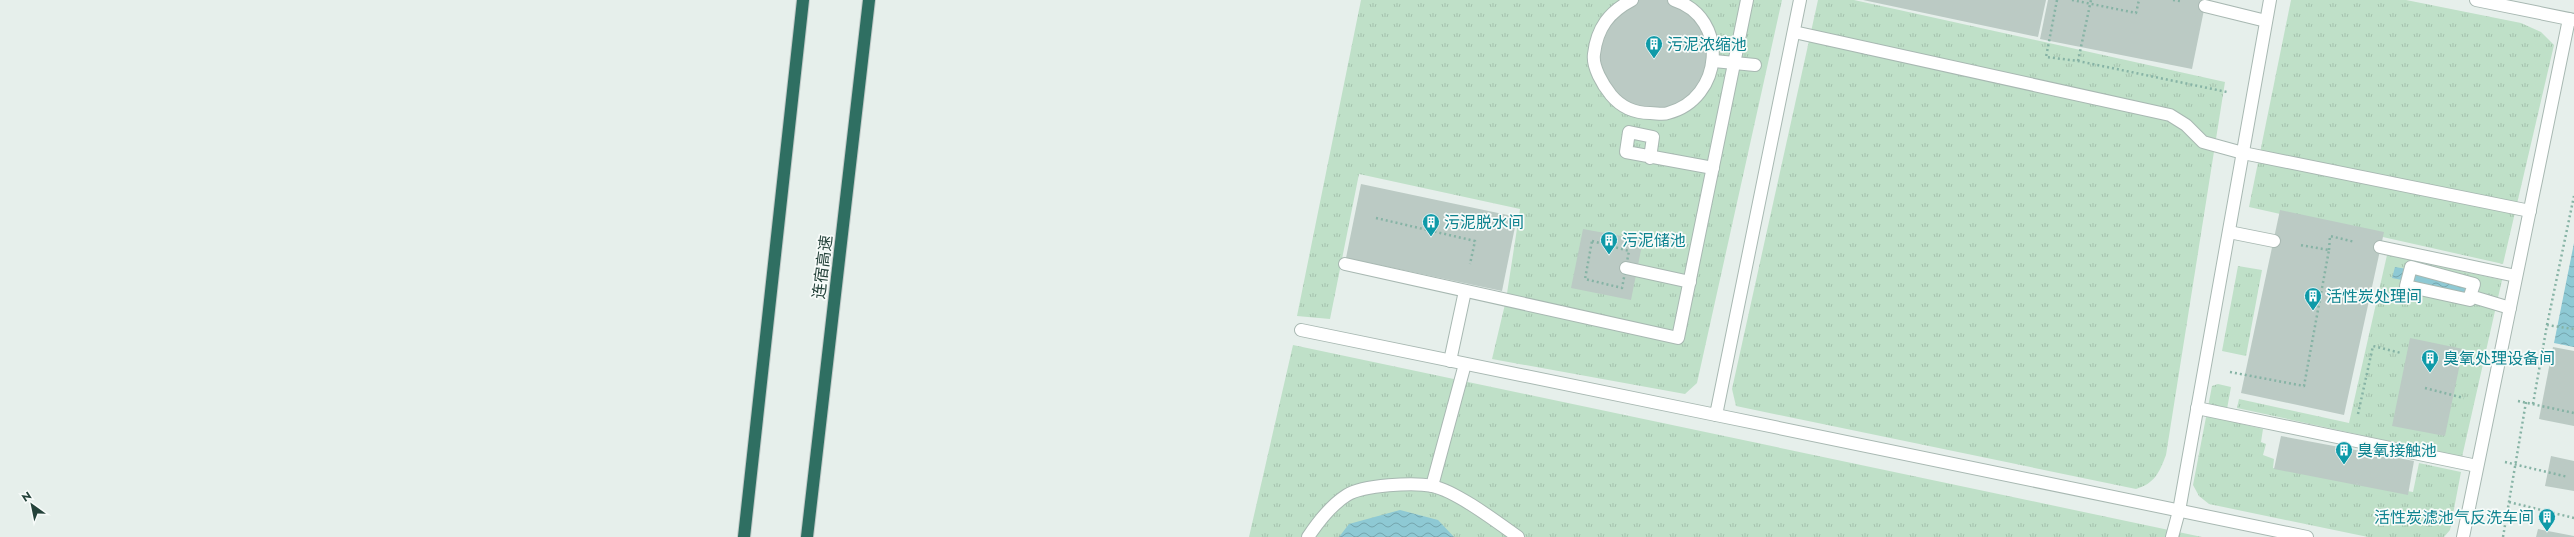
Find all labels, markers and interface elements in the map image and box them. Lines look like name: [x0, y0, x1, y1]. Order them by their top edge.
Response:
place label: 污泥浓缩池: [1667, 33, 1747, 56]
building icon: 污泥浓缩池: [1644, 34, 1664, 59]
place label: 污泥脱水间: [1444, 211, 1524, 234]
building icon: 污泥脱水间: [1421, 212, 1441, 237]
place label: 污泥储池: [1622, 229, 1686, 252]
building icon: 污泥储池: [1599, 230, 1619, 255]
street label: 连宿高速: [807, 234, 838, 300]
place label: 活性炭处理间: [2326, 285, 2422, 308]
building icon: 活性炭处理间: [2303, 286, 2323, 311]
place label: 臭氧处理设备间: [2443, 347, 2555, 370]
building icon: 臭氧处理设备间: [2420, 348, 2440, 373]
place label: 臭氧接触池: [2357, 439, 2437, 462]
building icon: 臭氧接触池: [2334, 440, 2354, 465]
north arrow: [12, 485, 52, 525]
text: N: [19, 488, 35, 506]
place label: 活性炭滤池气反洗车间: [2374, 506, 2534, 529]
building icon: 活性炭滤池气反洗车间: [2537, 507, 2557, 532]

